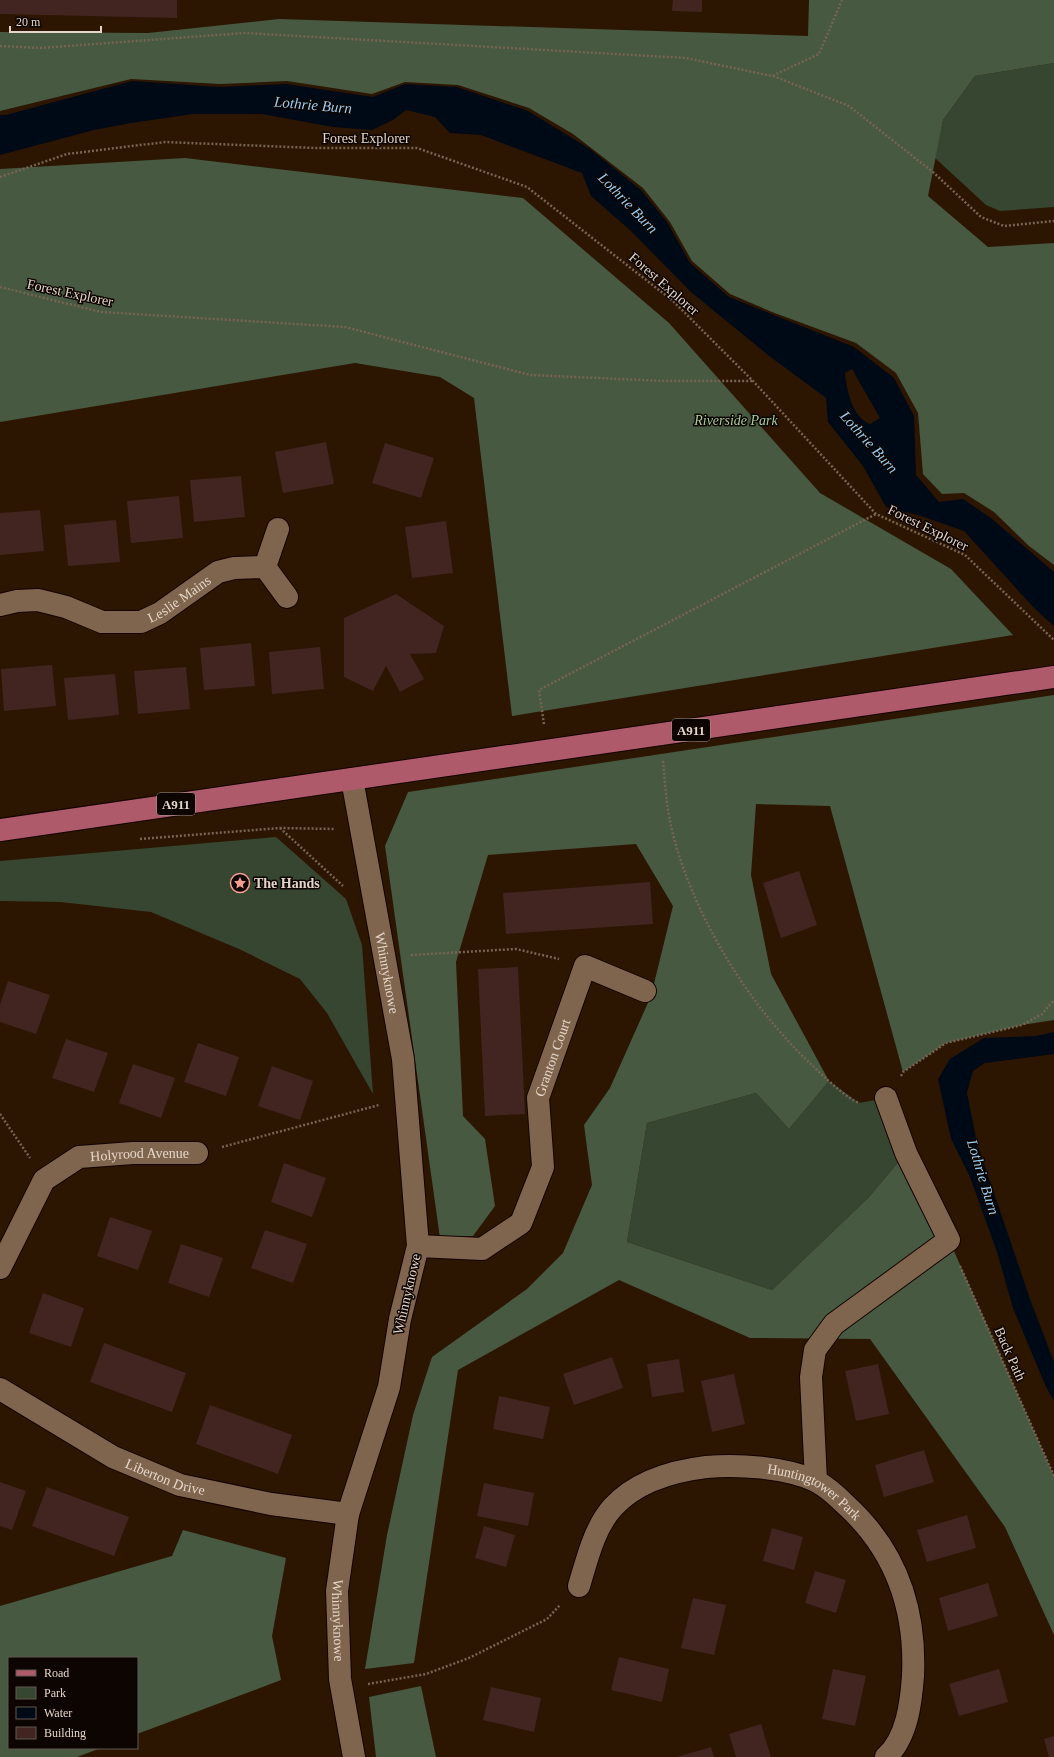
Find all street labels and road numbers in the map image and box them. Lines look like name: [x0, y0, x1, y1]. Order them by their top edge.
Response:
street label: Forest Explorer: [322, 131, 410, 146]
street label: Forest Explorer: [626, 250, 702, 319]
street label: Forest Explorer: [26, 277, 115, 309]
street label: Forest Explorer: [885, 502, 971, 554]
street label: Leslie Mains: [145, 572, 213, 625]
road number: A911: [672, 719, 710, 741]
road number: A911: [157, 793, 195, 815]
street label: Whinnyknowe: [373, 931, 402, 1015]
street label: Granton Court: [532, 1017, 573, 1099]
street label: Holyrood Avenue: [90, 1146, 189, 1164]
street label: Whinnyknowe: [390, 1252, 424, 1336]
street label: Back Path: [992, 1325, 1028, 1383]
street label: Liberton Drive: [123, 1456, 206, 1498]
street label: Huntingtower Park: [766, 1461, 864, 1523]
street label: Whinnyknowe: [329, 1578, 347, 1662]

